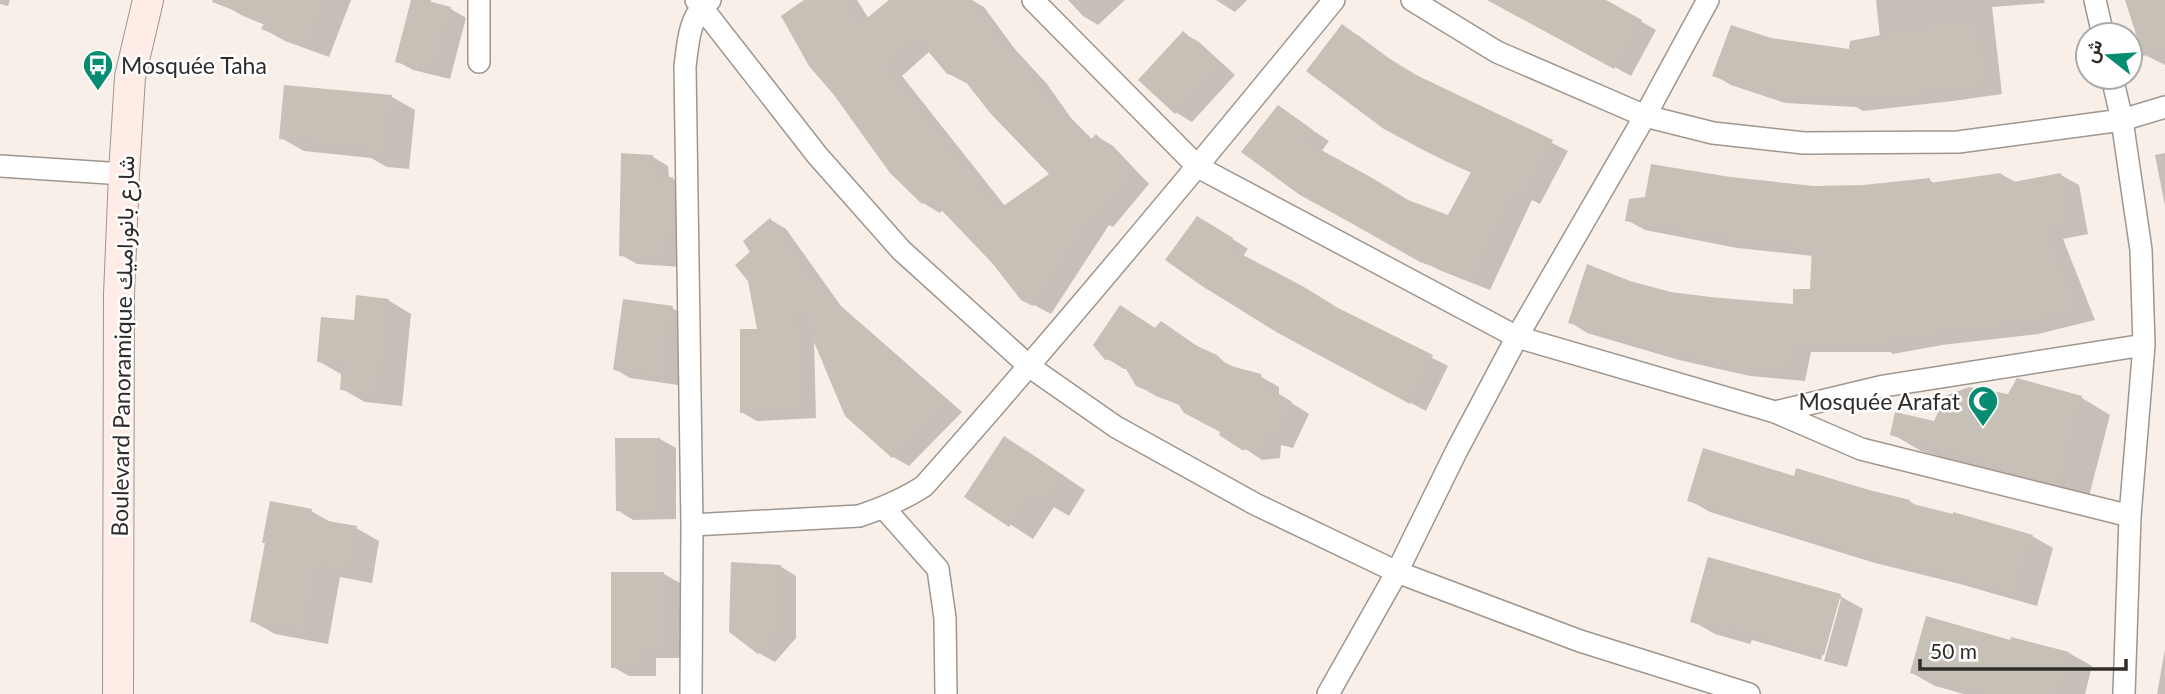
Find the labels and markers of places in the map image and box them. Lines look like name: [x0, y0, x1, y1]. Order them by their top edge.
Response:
bus stop icon: Mosquée Taha: [81, 48, 115, 92]
place label: Mosquée Taha: [121, 51, 267, 79]
mosque icon: Mosquée Arafat: [1966, 384, 2000, 428]
place label: Mosquée Arafat: [1798, 387, 1961, 415]

